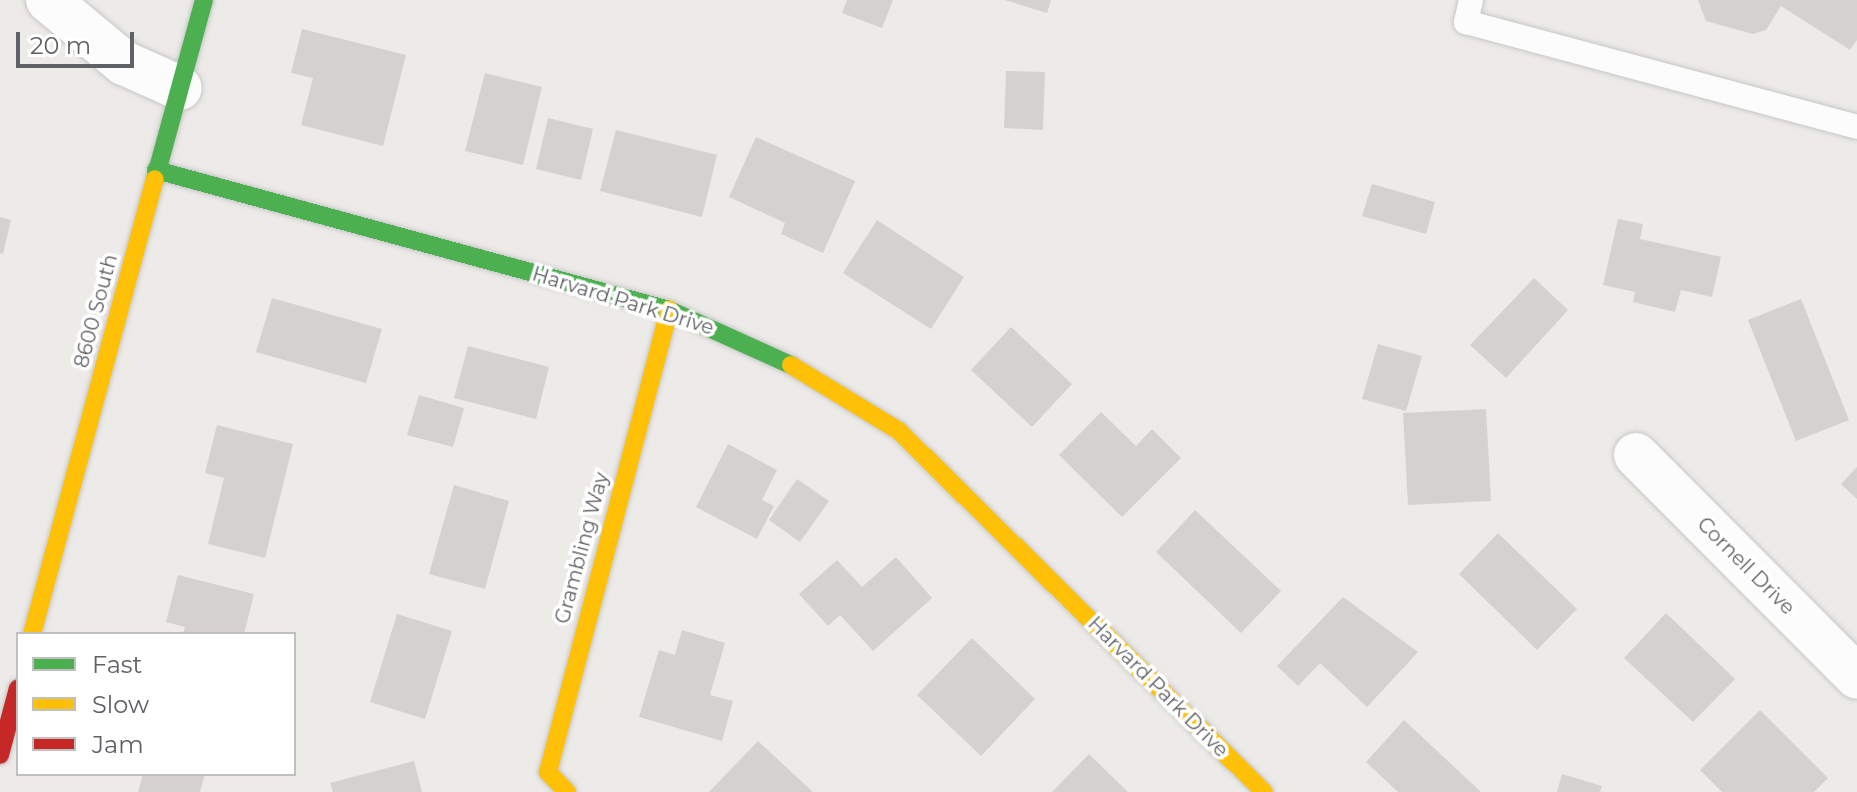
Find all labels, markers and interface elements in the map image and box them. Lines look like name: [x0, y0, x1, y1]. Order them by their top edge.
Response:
scale bar: [20, 16, 138, 66]
text: 20 m: [30, 31, 91, 60]
street label: 8600 South: [69, 252, 123, 370]
street label: Harvard Park Drive: [529, 262, 717, 340]
street label: Grambling Way: [550, 470, 614, 626]
street label: Cornell Drive: [1692, 512, 1800, 620]
street label: Harvard Park Drive: [1083, 612, 1233, 762]
legend: [16, 632, 296, 776]
text: Fast: [92, 650, 142, 679]
text: Slow: [92, 690, 149, 719]
text: Jam: [92, 730, 144, 759]

